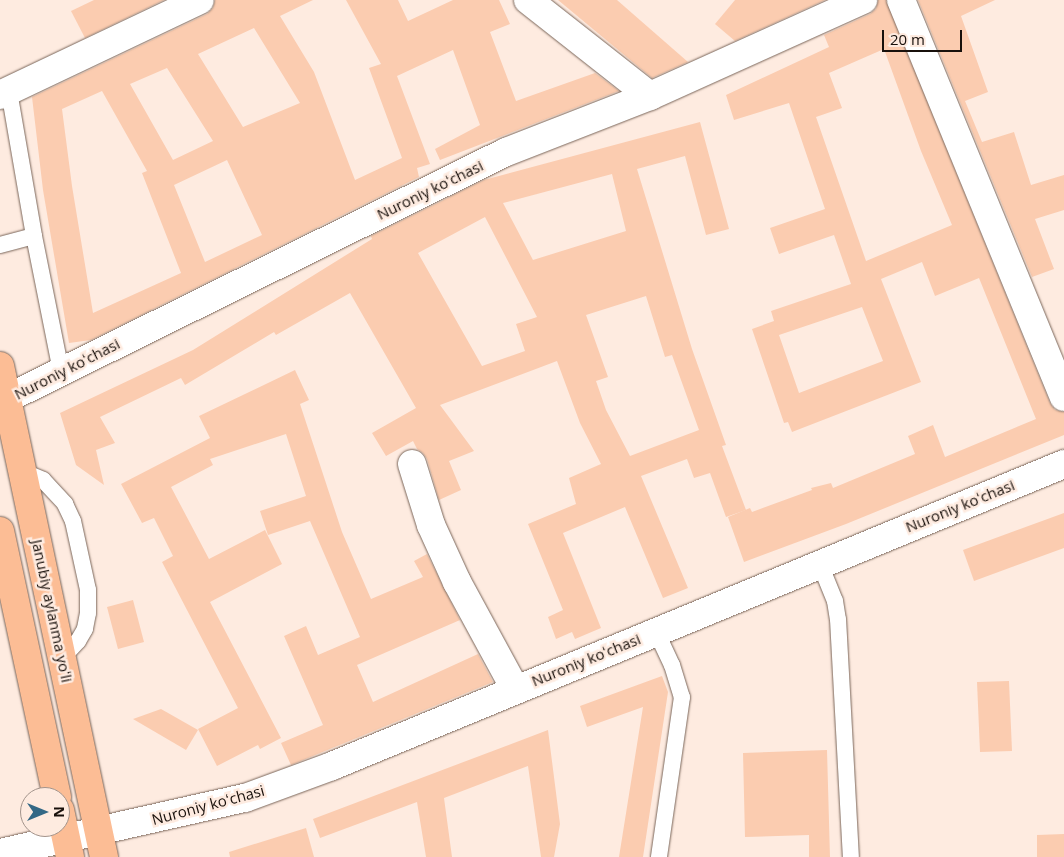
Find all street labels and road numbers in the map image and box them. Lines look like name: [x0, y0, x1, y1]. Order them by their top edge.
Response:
street label: Nuroniy koʻchasi: [374, 156, 486, 224]
street label: Nuroniy koʻchasi: [11, 335, 123, 403]
street label: Nuroniy koʻchasi: [903, 476, 1017, 536]
street label: Janubiy aylanma yoʻli: [28, 538, 76, 684]
street label: Nuroniy koʻchasi: [529, 630, 643, 690]
street label: Nuroniy koʻchasi: [150, 781, 266, 829]

